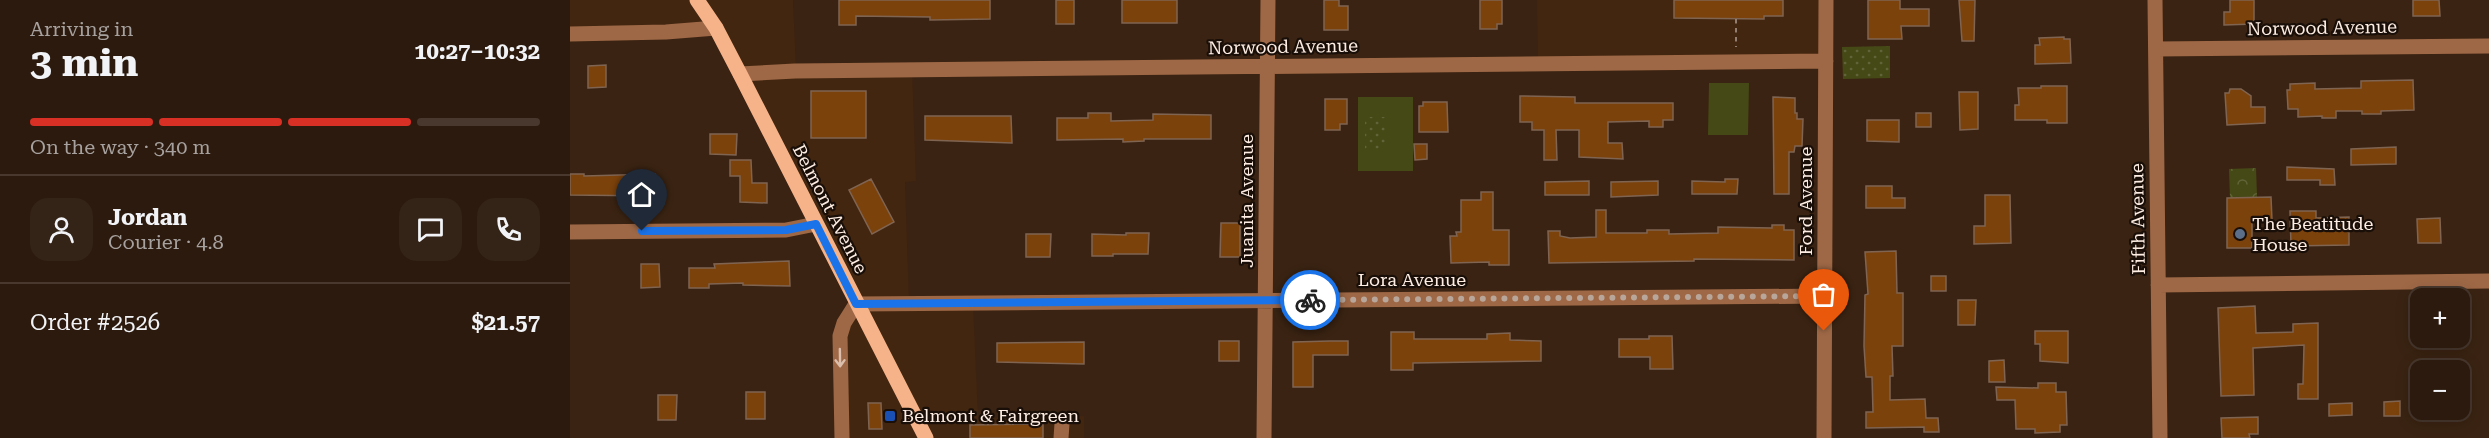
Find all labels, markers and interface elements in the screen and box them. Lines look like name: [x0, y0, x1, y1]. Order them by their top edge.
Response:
street label: Norwood Avenue: [2247, 16, 2397, 39]
text: Arriving in: [30, 17, 133, 41]
street label: Norwood Avenue: [1208, 35, 1358, 58]
text: 10:27–10:32: [414, 39, 540, 64]
text: 3 min: [30, 40, 138, 86]
street label: Juanita Avenue: [1236, 134, 1257, 268]
text: On the way · 340 m: [30, 135, 211, 159]
street label: Belmont Avenue: [789, 141, 872, 277]
street label: Ford Avenue: [1795, 146, 1816, 255]
street label: Fifth Avenue: [2126, 163, 2149, 275]
pin: [616, 169, 667, 231]
icon: home: [625, 178, 658, 211]
button: person: [30, 198, 93, 261]
button: chat: [399, 198, 462, 261]
button: phone: [477, 198, 540, 261]
text: Jordan: [108, 205, 187, 230]
place label: The Beatitude House: [2252, 213, 2374, 255]
marker: The Beatitude House: [2233, 227, 2247, 241]
text: Courier · 4.8: [108, 230, 224, 254]
street label: Lora Avenue: [1358, 269, 1466, 290]
pin: [1798, 269, 1849, 331]
courier: [1280, 270, 1340, 330]
icon: bag: [1807, 278, 1840, 311]
icon: bike: [1294, 284, 1327, 317]
map controls: [2410, 288, 2470, 420]
button: +: [2410, 288, 2470, 348]
text: Order #2526: [30, 310, 160, 335]
text: $21.57: [471, 310, 540, 335]
one-way arrow: [834, 347, 846, 367]
button: −: [2410, 360, 2470, 420]
place label: Belmont & Fairgreen: [902, 405, 1079, 426]
marker: Belmont & Fairgreen: [883, 409, 897, 423]

